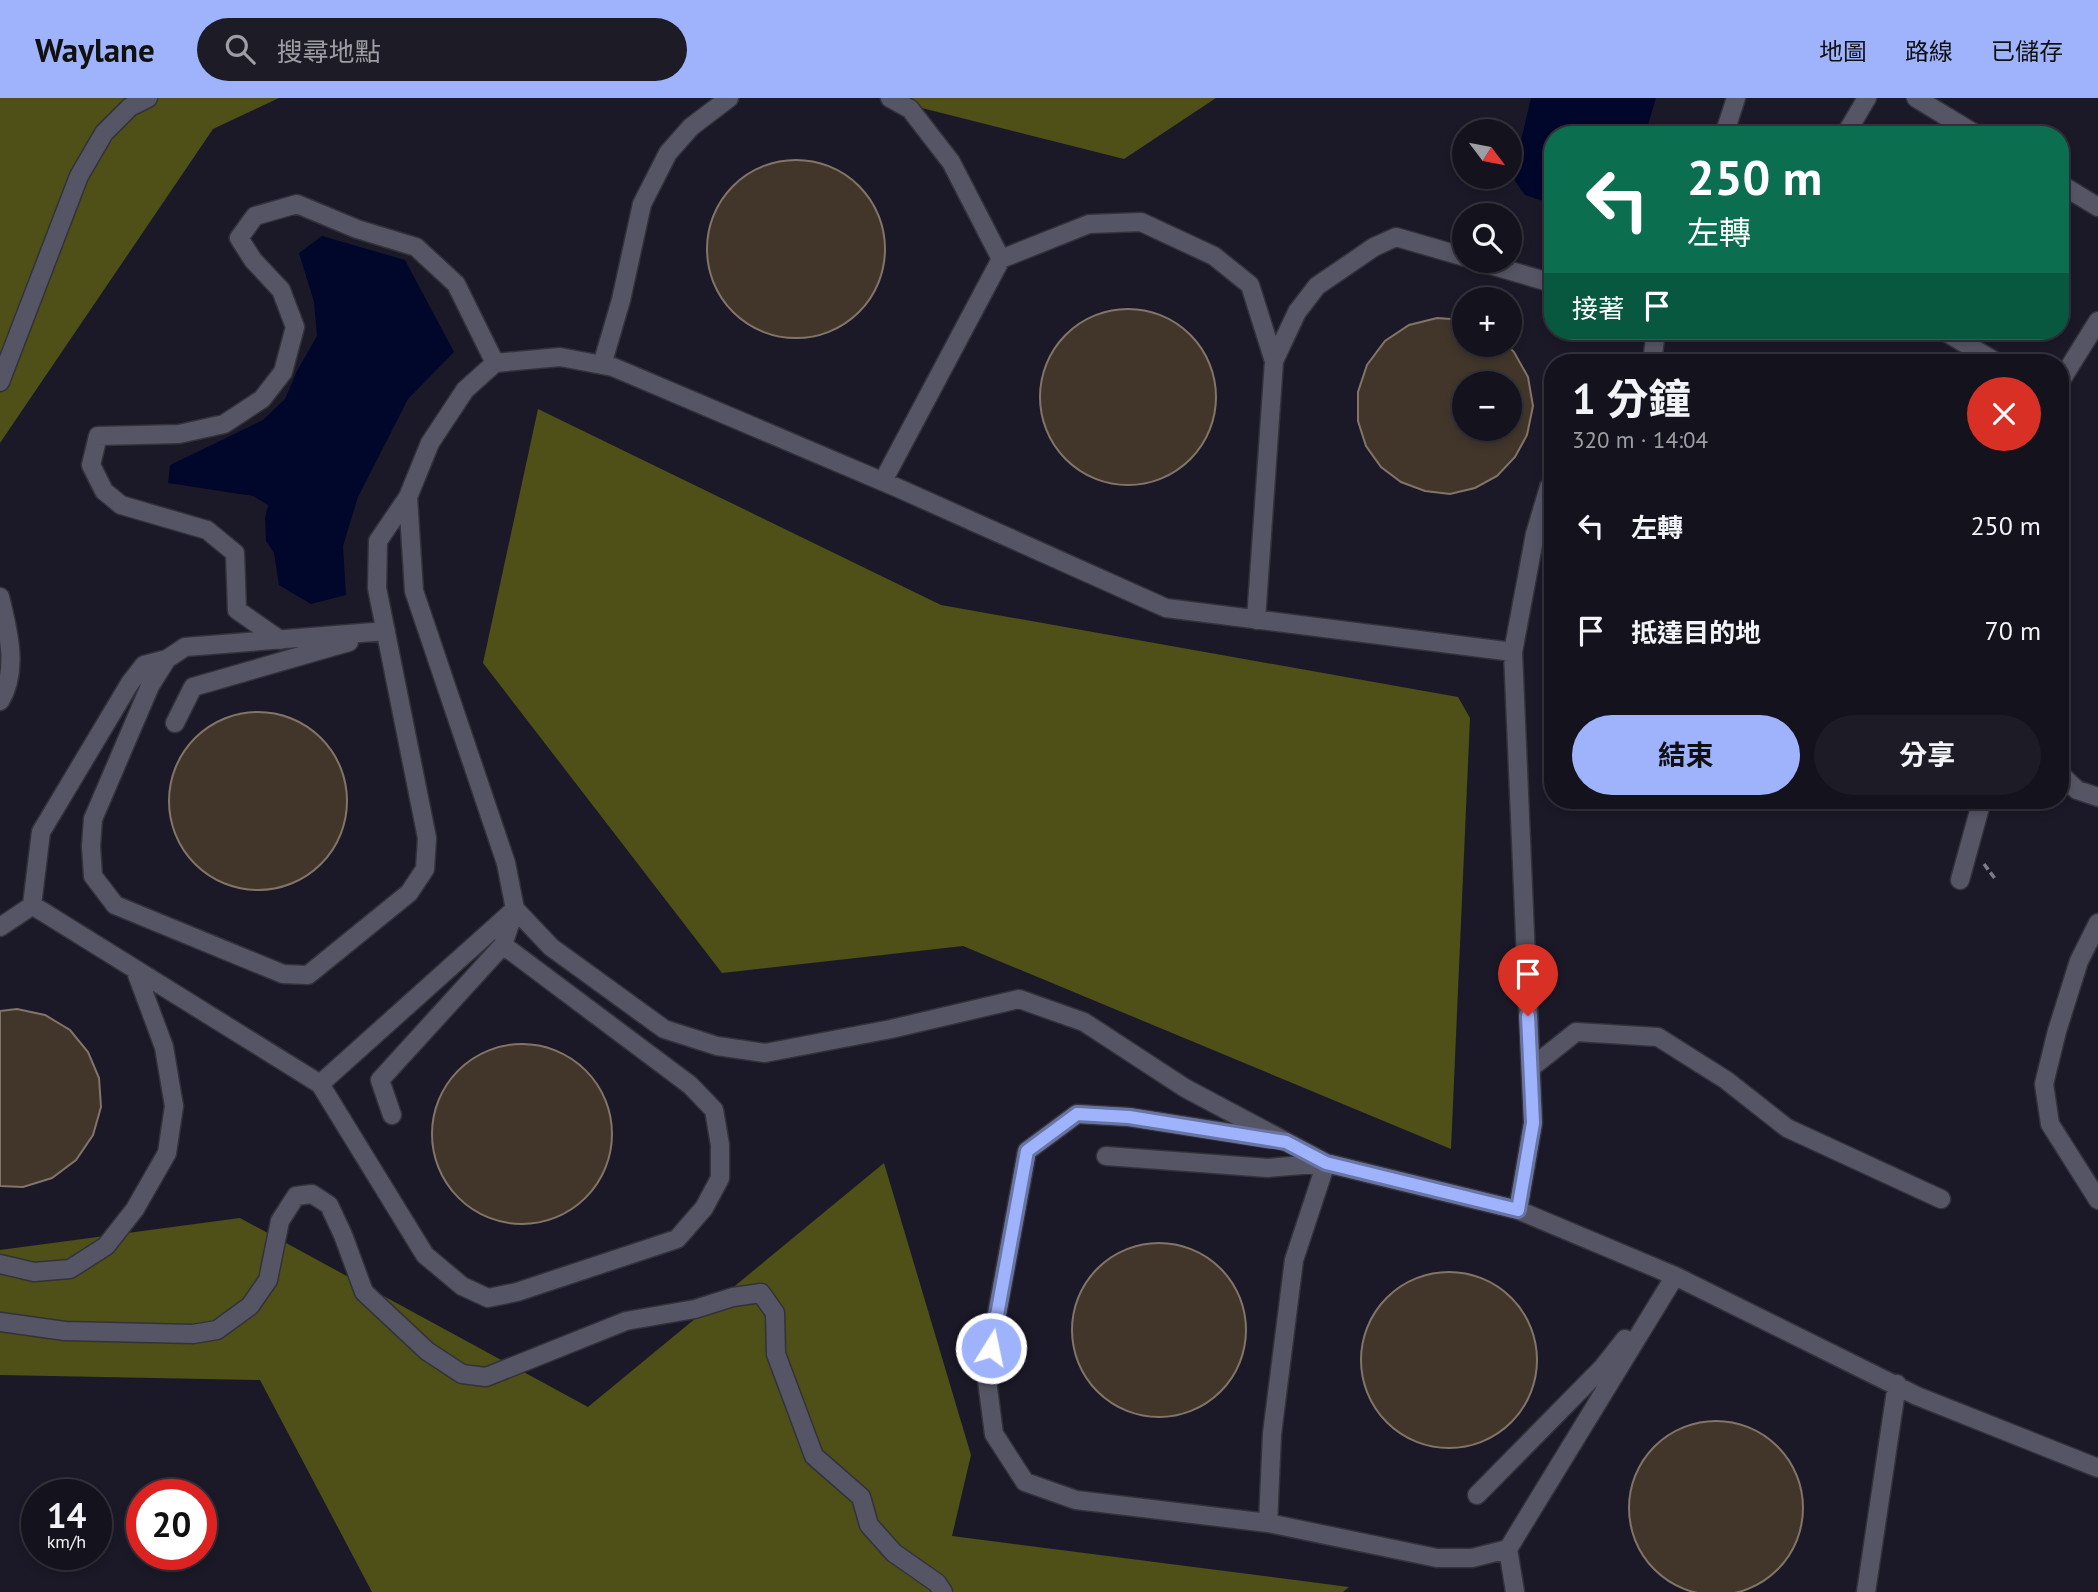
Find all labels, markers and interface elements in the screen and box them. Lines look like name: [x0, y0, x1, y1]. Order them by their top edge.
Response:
search box: [197, 18, 687, 81]
text: Waylane: [35, 28, 155, 71]
icon: search: [221, 30, 259, 68]
text: 搜尋地點: [277, 35, 381, 68]
text: 地圖: [1819, 36, 1867, 67]
text: 路線: [1905, 36, 1953, 67]
text: 已儲存: [1991, 36, 2063, 67]
north arrow: [1452, 119, 1522, 189]
map controls: [1452, 119, 1522, 441]
text: 250 m: [1687, 145, 1822, 209]
icon: left: [1572, 154, 1663, 245]
button: search: [1452, 203, 1522, 273]
text: 左轉: [1687, 211, 1751, 253]
button: +: [1452, 287, 1522, 357]
icon: arrive: [1638, 287, 1676, 325]
text: 接著: [1572, 292, 1624, 325]
button: −: [1452, 371, 1522, 441]
text: 1 分鐘: [1572, 371, 1690, 426]
button: close: [1967, 377, 2041, 451]
text: 320 m · 14:04: [1572, 425, 1708, 454]
icon: left: [1572, 507, 1610, 545]
text: 250 m: [1970, 509, 2041, 542]
text: 左轉: [1631, 511, 1683, 544]
icon: arrive: [1572, 612, 1610, 650]
text: 70 m: [1985, 614, 2041, 647]
text: 抵達目的地: [1631, 616, 1761, 649]
button: 結束: [1572, 715, 1800, 795]
button: 分享: [1814, 715, 2041, 795]
pin: [1498, 944, 1558, 1016]
icon: arrive: [1509, 955, 1547, 993]
position arrow: [954, 1311, 1028, 1385]
speed limit sign: 20: [126, 1479, 217, 1570]
text: 14: [47, 1492, 86, 1538]
text: km/h: [47, 1530, 86, 1553]

